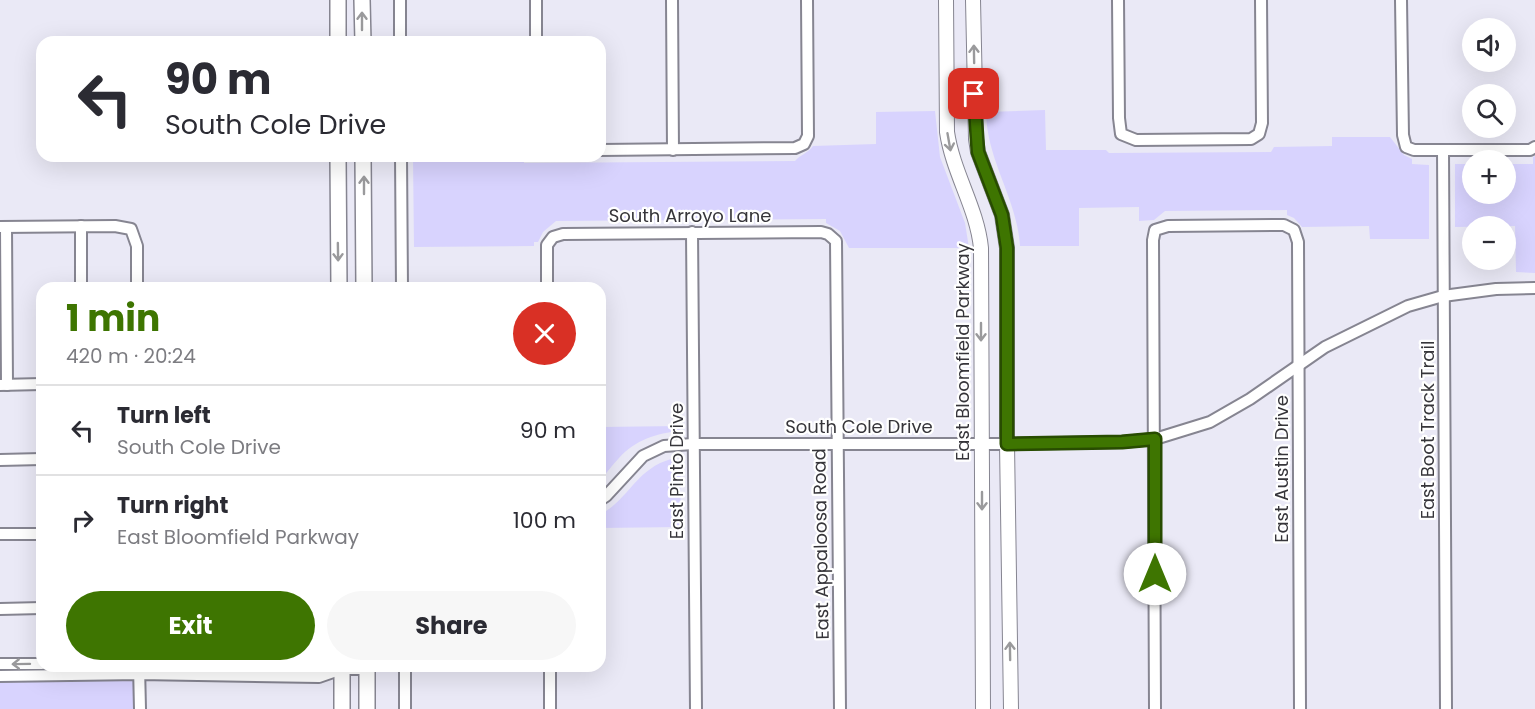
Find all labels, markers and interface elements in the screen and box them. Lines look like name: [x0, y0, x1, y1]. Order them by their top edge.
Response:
one-way arrow: [356, 12, 368, 31]
map controls: [1462, 18, 1516, 270]
button: sound: [1462, 18, 1516, 72]
one-way arrow: [968, 45, 980, 65]
text: 90 m: [165, 50, 272, 109]
icon: left: [66, 60, 144, 138]
pin: [948, 68, 999, 119]
icon: arrive: [957, 77, 990, 110]
button: search: [1462, 84, 1516, 138]
text: South Cole Drive: [165, 106, 386, 143]
one-way arrow: [944, 132, 955, 152]
button: +: [1462, 150, 1516, 204]
one-way arrow: [358, 176, 369, 196]
street label: South Arroyo Lane: [609, 203, 771, 228]
button: −: [1462, 216, 1516, 270]
one-way arrow: [333, 241, 344, 261]
street label: East Bloomfield Parkway: [950, 243, 975, 461]
text: 1 min: [66, 293, 160, 344]
button: close: [513, 302, 576, 365]
one-way arrow: [975, 321, 987, 341]
street label: East Boot Track Trail: [1415, 341, 1440, 519]
text: 420 m · 20:24: [66, 342, 196, 370]
street label: East Austin Drive: [1269, 395, 1294, 543]
text: Turn left: [117, 400, 211, 431]
street label: East Pinto Drive: [664, 403, 689, 539]
icon: left: [66, 414, 99, 447]
street label: South Cole Drive: [785, 414, 933, 439]
text: 90 m: [520, 415, 576, 446]
text: South Cole Drive: [117, 433, 281, 461]
street label: East Appaloosa Road: [806, 448, 835, 640]
text: Turn right: [117, 490, 228, 521]
one-way arrow: [976, 491, 988, 511]
icon: right: [66, 504, 99, 537]
text: 100 m: [513, 505, 576, 536]
text: East Bloomfield Parkway: [117, 523, 359, 551]
position arrow: [1123, 542, 1187, 606]
button: Exit: [66, 591, 315, 660]
button: Share: [327, 591, 576, 660]
one-way arrow: [1004, 641, 1016, 661]
one-way arrow: [12, 658, 31, 670]

